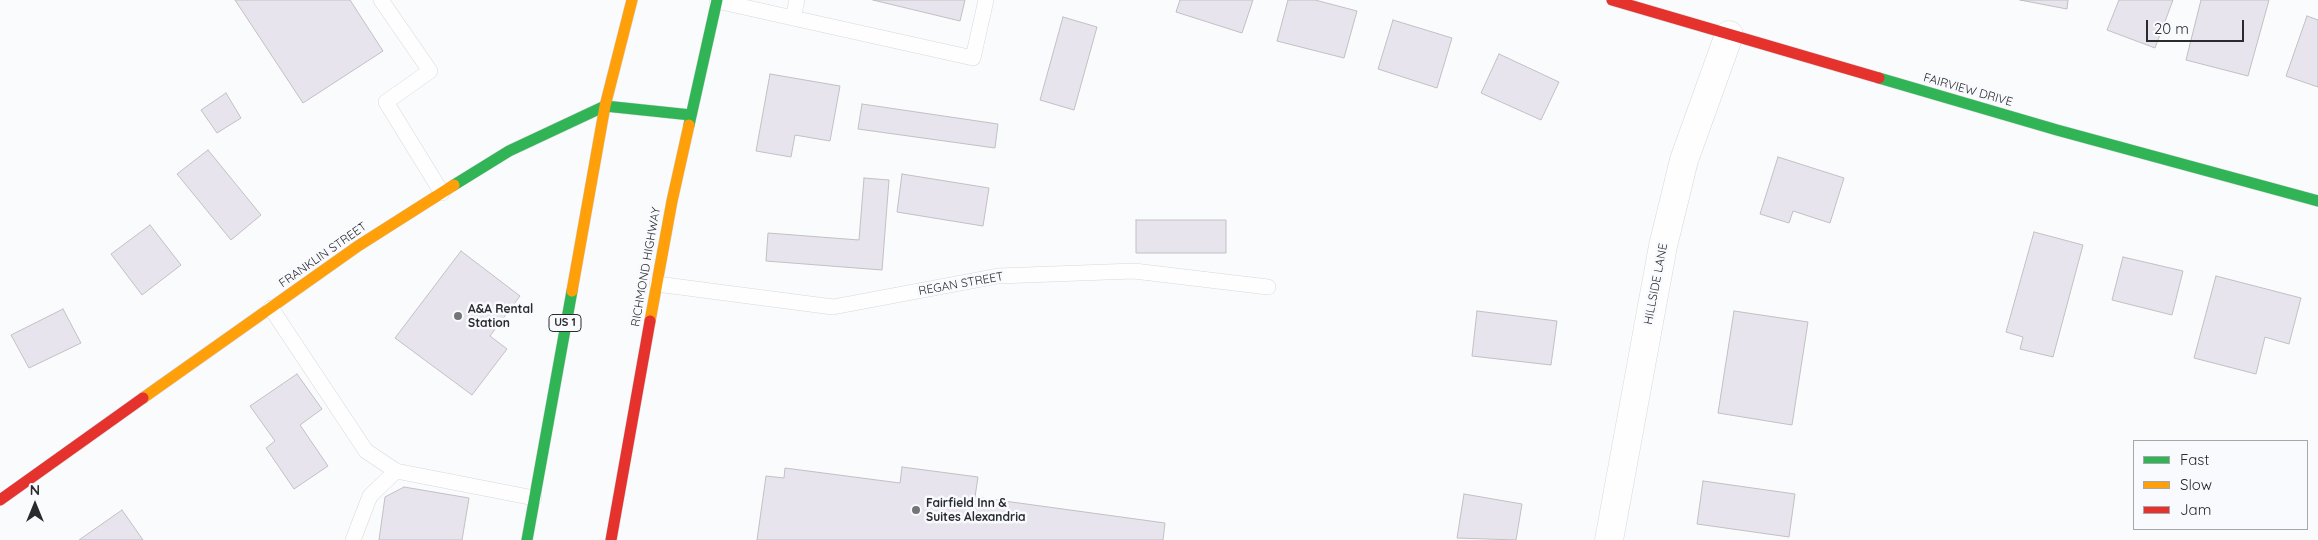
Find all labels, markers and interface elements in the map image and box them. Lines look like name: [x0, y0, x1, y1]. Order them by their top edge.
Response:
scale bar: [2148, 10, 2246, 42]
text: 20 m: [2154, 19, 2189, 38]
street label: FAIRVIEW DRIVE: [1922, 70, 2014, 110]
street label: RICHMOND HIGHWAY: [628, 206, 664, 328]
street label: FRANKLIN STREET: [276, 219, 370, 291]
street label: HILLSIDE LANE: [1641, 242, 1671, 326]
street label: REGAN STREET: [917, 269, 1005, 299]
place label: A&A Rental Station: [468, 302, 533, 330]
marker: A&A Rental Station: [452, 310, 464, 322]
road number: US 1: [549, 314, 581, 332]
legend: [2133, 440, 2308, 530]
text: Fast: [2180, 450, 2209, 469]
text: Slow: [2180, 475, 2212, 494]
north arrow: [10, 480, 60, 530]
text: N: [30, 481, 40, 499]
place label: Fairfield Inn & Suites Alexandria: [926, 496, 1026, 524]
text: Jam: [2180, 500, 2211, 519]
marker: Fairfield Inn & Suites Alexandria: [910, 504, 922, 516]

